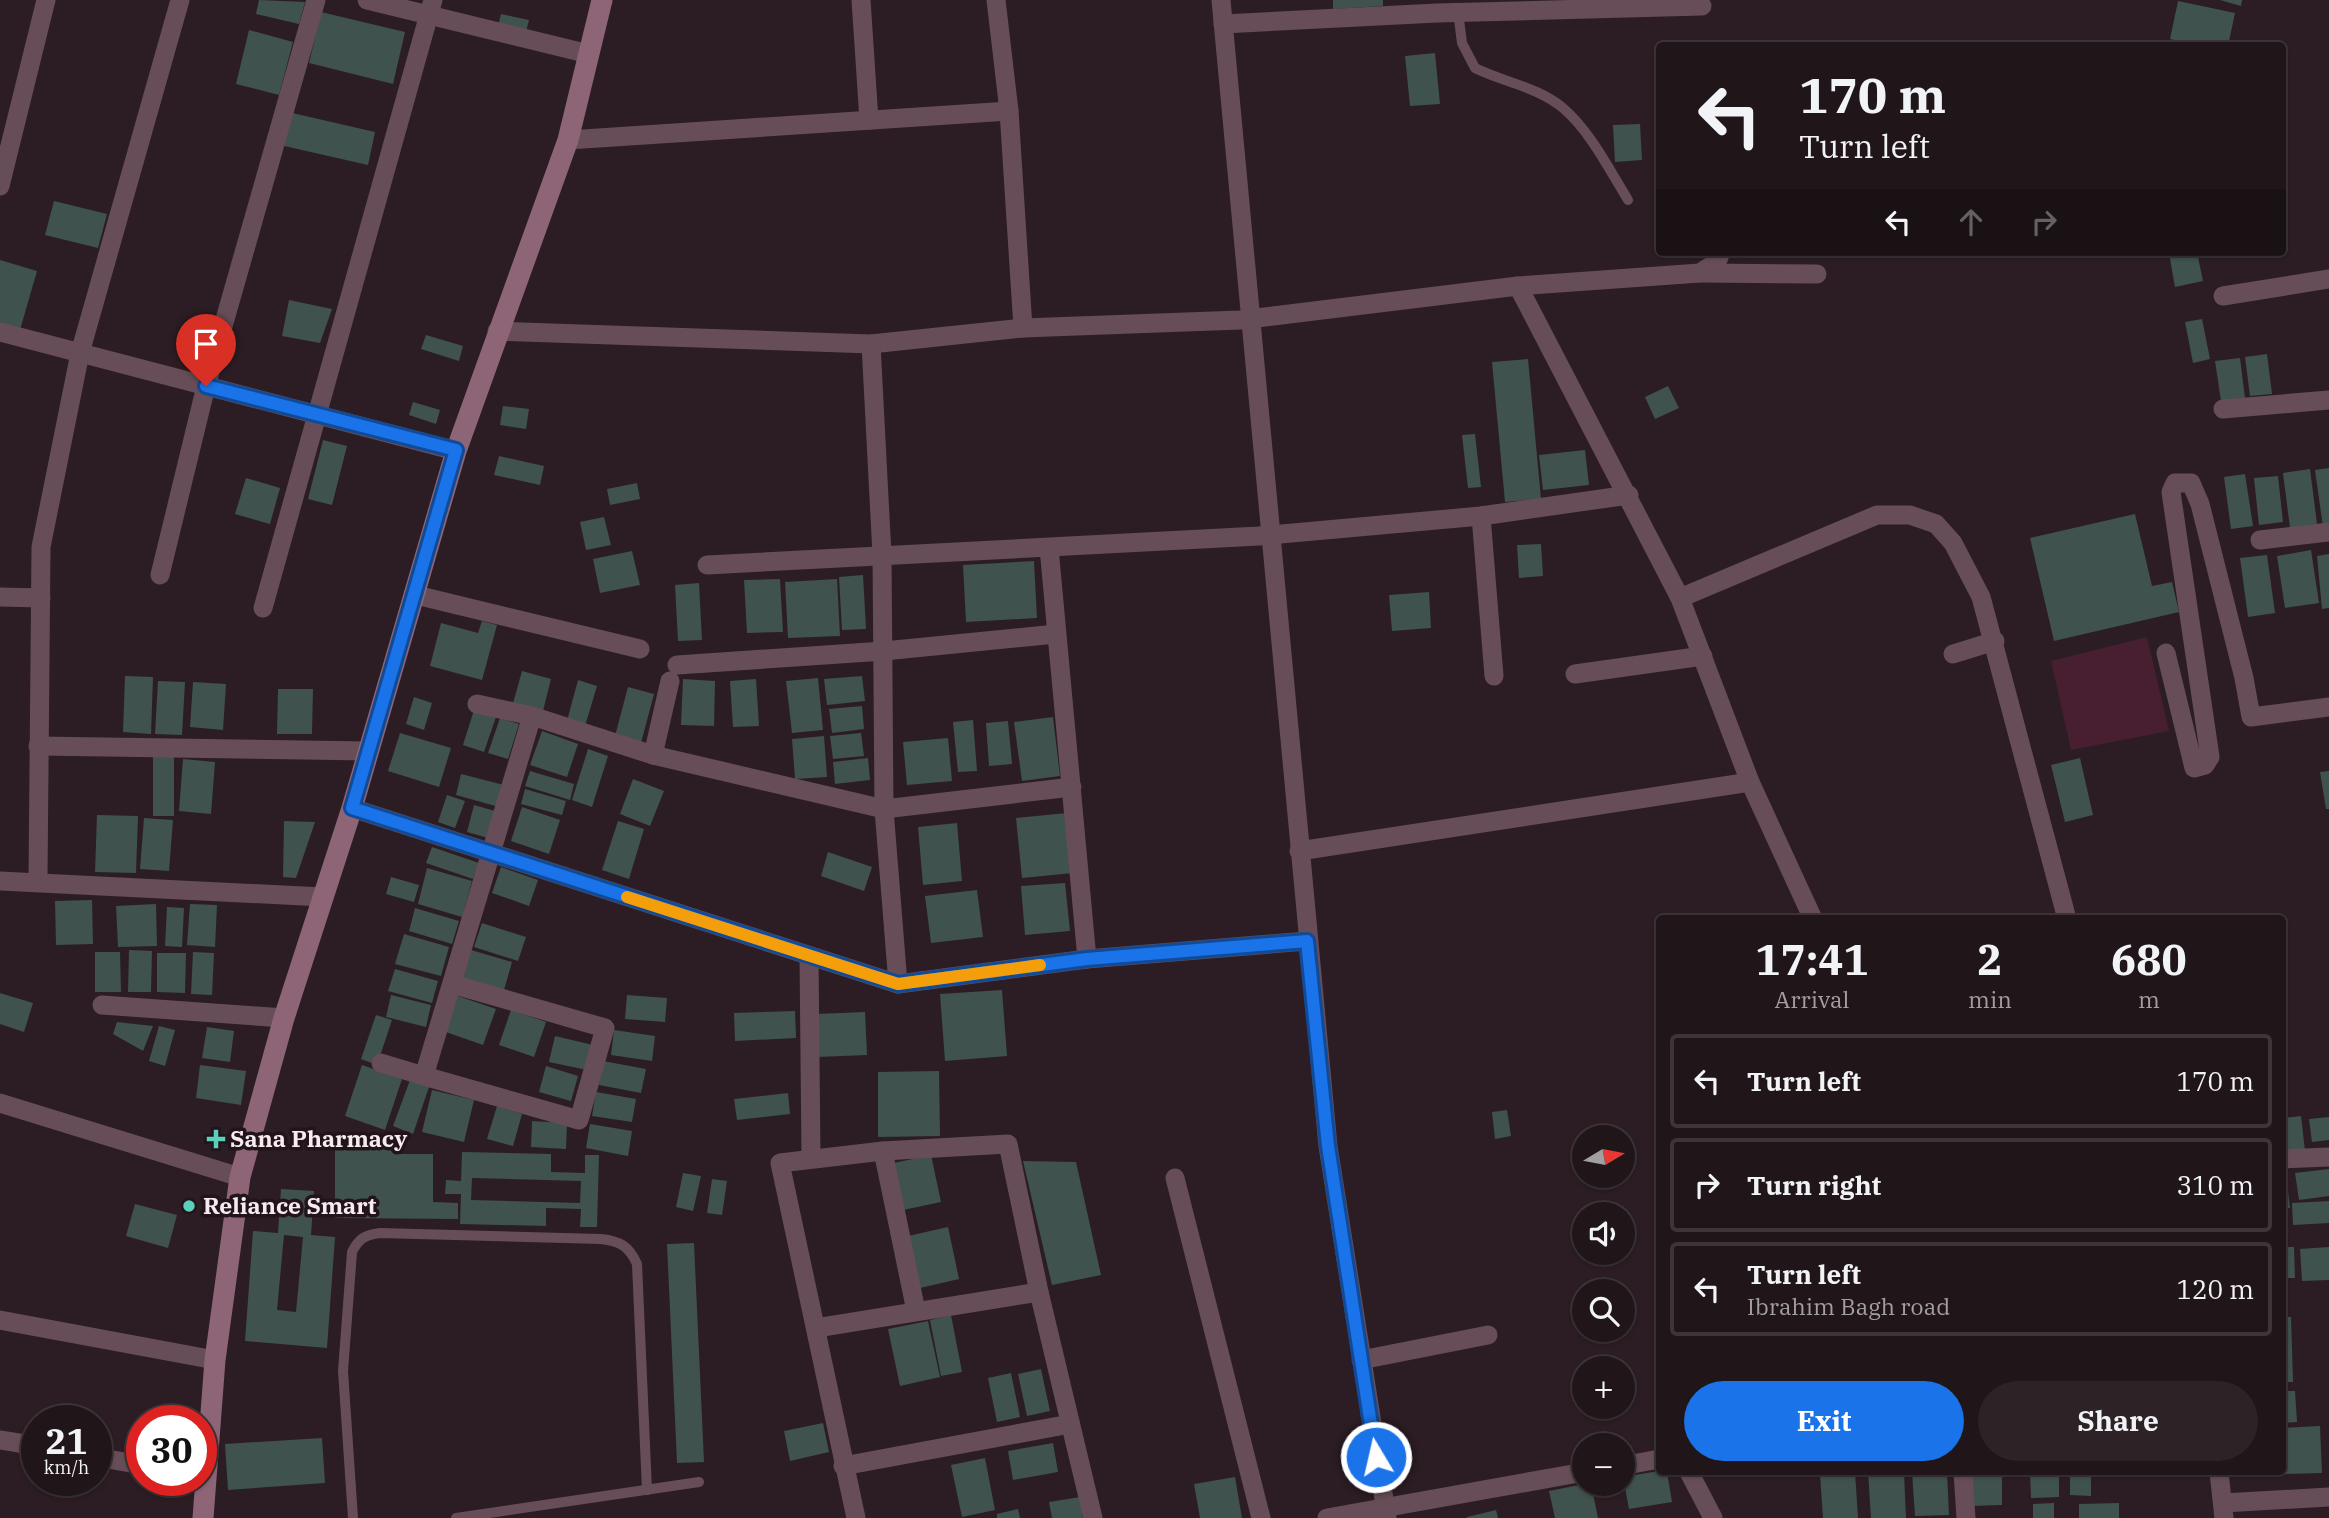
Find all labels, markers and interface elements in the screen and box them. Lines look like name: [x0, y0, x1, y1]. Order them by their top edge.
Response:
text: 170 m: [1799, 63, 1946, 126]
icon: left: [1684, 70, 1775, 161]
text: Turn left: [1799, 125, 1930, 167]
icon: left: [1879, 203, 1917, 241]
icon: ahead: [1952, 203, 1990, 241]
icon: right: [2025, 203, 2063, 241]
pin: [176, 314, 236, 386]
icon: arrive: [187, 325, 225, 363]
text: 17:41: [1755, 932, 1869, 987]
text: 2: [1977, 932, 2003, 987]
text: 680: [2111, 932, 2187, 987]
text: Arrival: [1775, 984, 1849, 1014]
text: min: [1968, 984, 2012, 1014]
text: m: [2138, 984, 2160, 1014]
icon: left: [1688, 1062, 1726, 1100]
text: Turn left: [1747, 1064, 1861, 1098]
text: 170 m: [2176, 1064, 2254, 1098]
place label: Sana Pharmacy: [230, 1123, 407, 1153]
north arrow: [1572, 1125, 1634, 1188]
map controls: [1572, 1125, 1635, 1496]
marker: Sana Pharmacy: [208, 1131, 224, 1147]
icon: right: [1688, 1166, 1726, 1204]
text: Turn right: [1747, 1168, 1881, 1202]
text: 310 m: [2176, 1168, 2254, 1202]
place label: Reliance Smart: [203, 1190, 377, 1220]
marker: Reliance Smart: [181, 1198, 197, 1214]
button: sound: [1572, 1202, 1635, 1265]
text: Turn left: [1747, 1257, 1861, 1291]
icon: left: [1688, 1270, 1726, 1308]
text: 120 m: [2176, 1272, 2254, 1306]
button: search: [1572, 1279, 1635, 1342]
text: Ibrahim Bagh road: [1747, 1291, 1950, 1321]
button: +: [1572, 1356, 1635, 1419]
button: Exit: [1684, 1381, 1964, 1461]
button: Share: [1978, 1381, 2258, 1461]
speed limit sign: 30: [126, 1405, 217, 1496]
text: 21: [45, 1418, 88, 1464]
position arrow: [1339, 1420, 1413, 1494]
button: −: [1572, 1433, 1635, 1496]
text: km/h: [44, 1456, 89, 1479]

